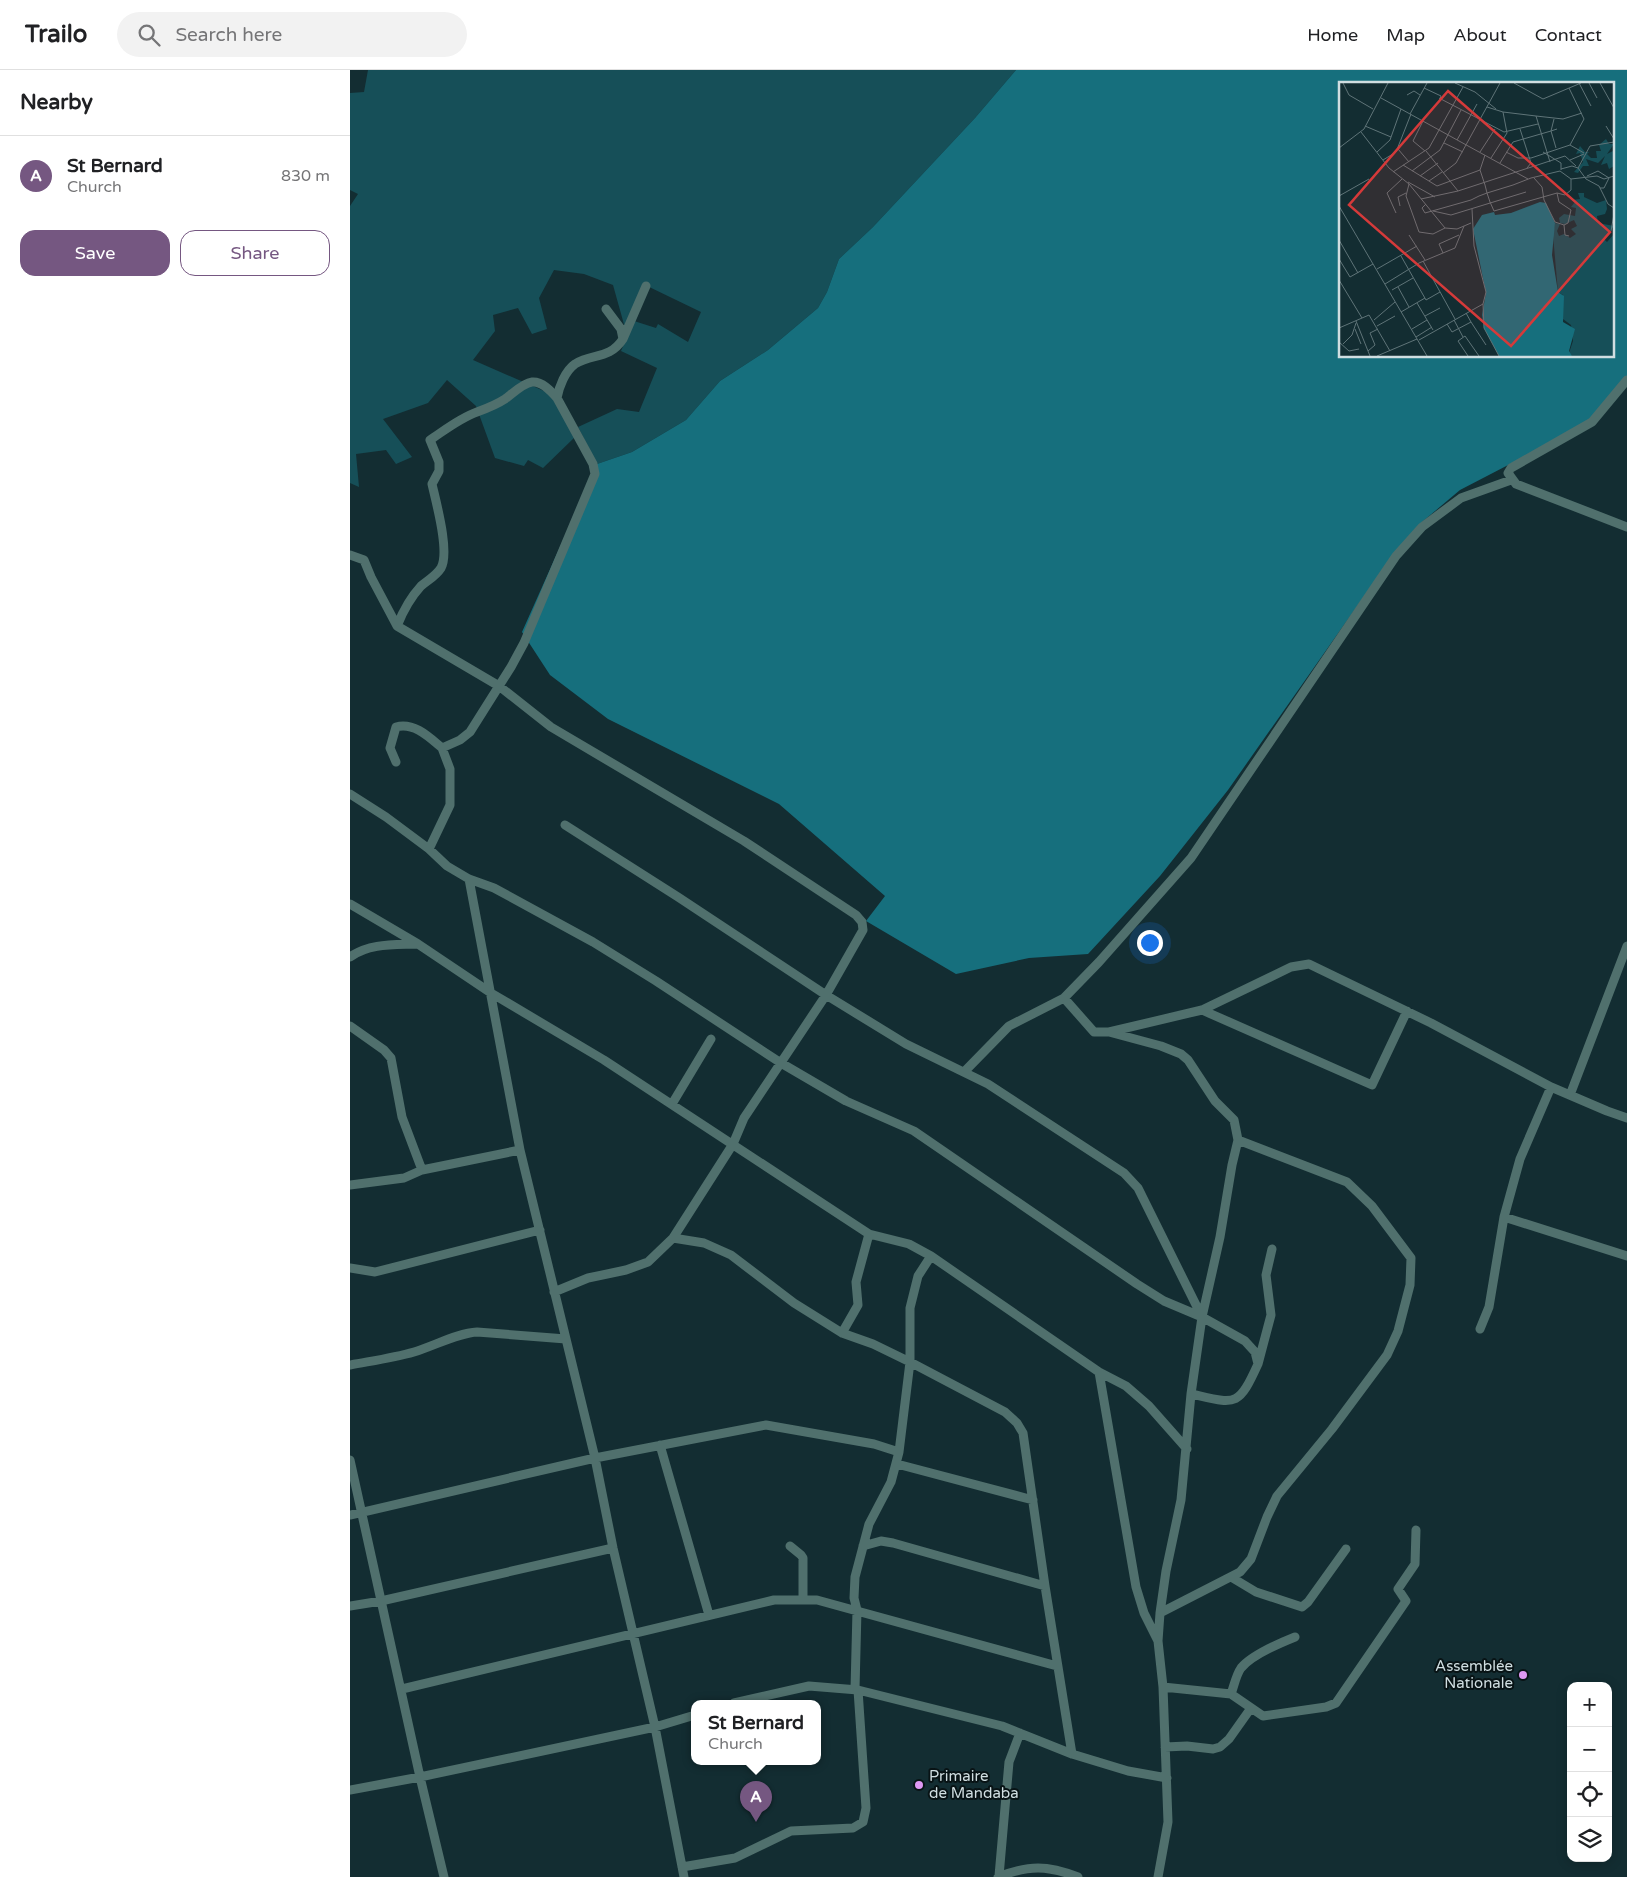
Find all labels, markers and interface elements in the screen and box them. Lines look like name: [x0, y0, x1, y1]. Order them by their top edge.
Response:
search box: [117, 12, 467, 57]
text: Trailo: [25, 20, 87, 49]
icon: search: [135, 21, 163, 49]
text: Search here: [175, 24, 282, 46]
text: Home: [1307, 24, 1358, 46]
text: Map: [1386, 24, 1425, 46]
text: About: [1453, 24, 1507, 46]
text: Contact: [1535, 24, 1602, 46]
inset map: [1339, 82, 1614, 358]
text: Nearby: [20, 90, 93, 115]
text: St Bernard: [67, 155, 163, 177]
text: A: [30, 166, 42, 186]
text: 830 m: [281, 166, 330, 186]
text: Church: [67, 177, 122, 197]
button: Save: [20, 230, 170, 276]
button: Share: [180, 230, 330, 276]
your location: [1137, 930, 1163, 956]
place label: Assemblée Nationale: [1435, 1657, 1513, 1692]
marker: Assemblée Nationale: [1517, 1669, 1529, 1681]
map controls: [1567, 1682, 1612, 1862]
button: +: [1567, 1682, 1612, 1727]
popup: [691, 1700, 821, 1765]
text: St Bernard: [708, 1712, 804, 1734]
button: −: [1567, 1727, 1612, 1772]
text: Church: [708, 1734, 763, 1754]
place label: Primaire de Mandaba: [929, 1767, 1019, 1802]
button: locate: [1567, 1772, 1612, 1817]
marker: Primaire de Mandaba: [913, 1779, 925, 1791]
pin: A: [740, 1781, 772, 1822]
button: layers: [1567, 1817, 1612, 1862]

